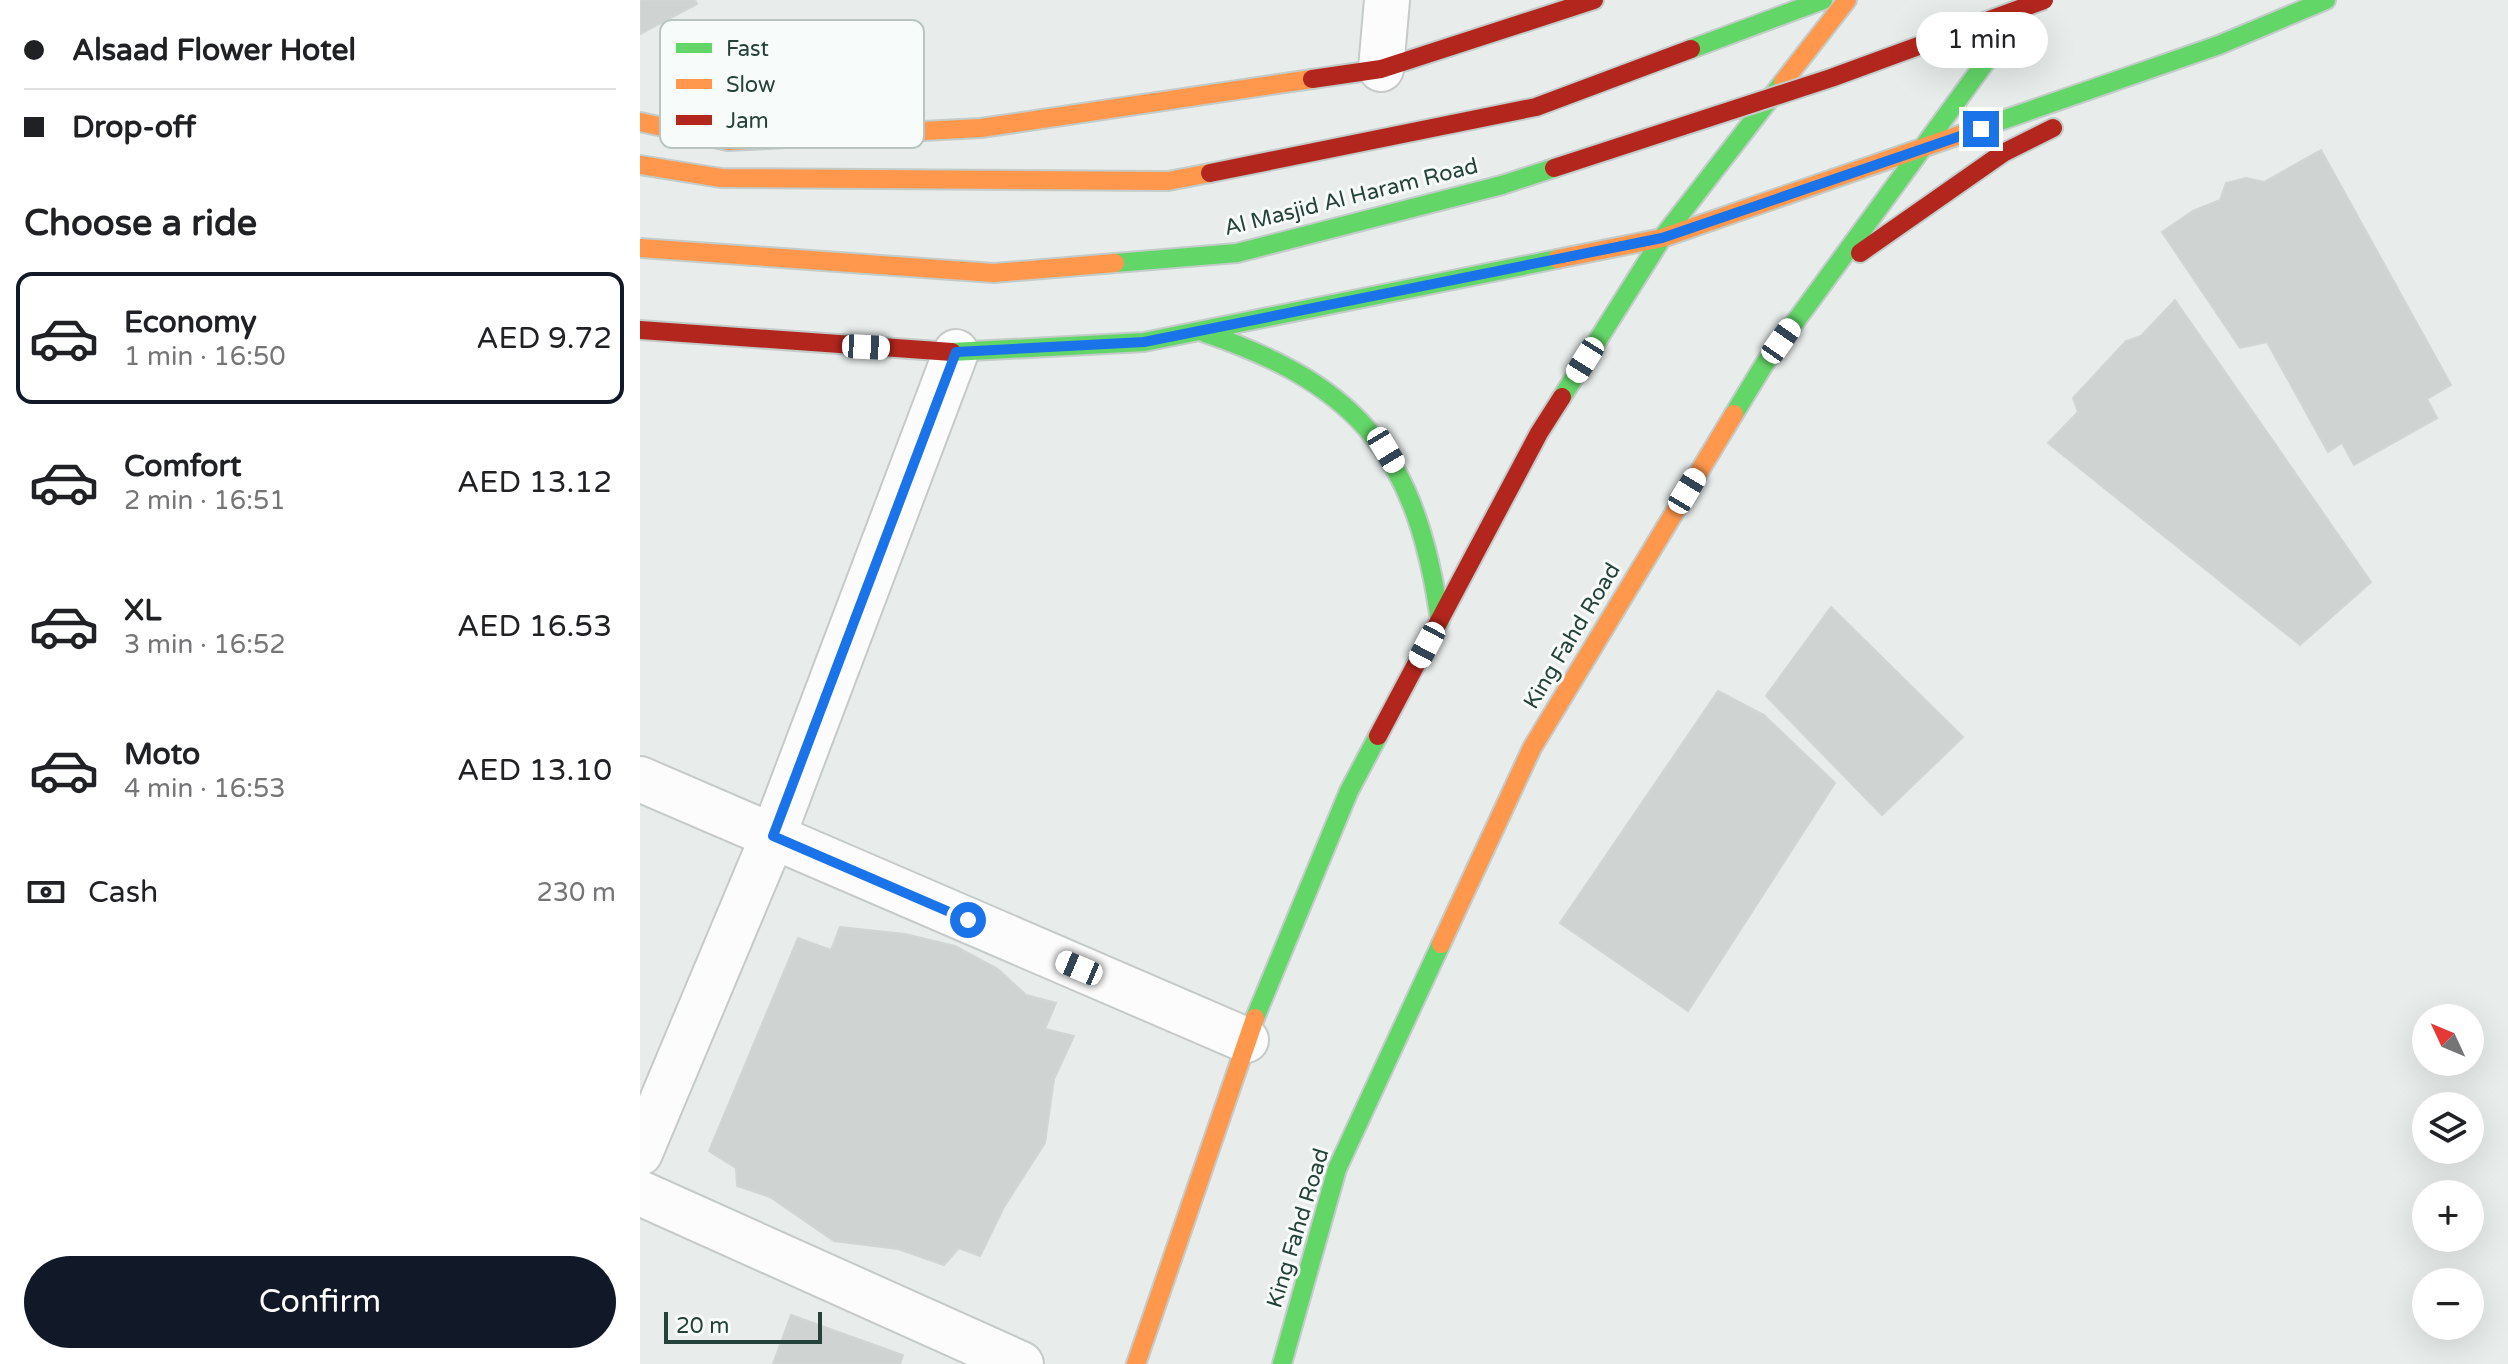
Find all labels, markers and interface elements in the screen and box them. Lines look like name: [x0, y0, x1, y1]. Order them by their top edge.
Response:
callout: 1 min: [1915, 13, 2047, 69]
legend: [660, 20, 924, 148]
text: 1 min: [1947, 24, 2017, 55]
text: Alsaad Flower Hotel: [72, 32, 356, 69]
text: Fast: [726, 36, 769, 62]
text: Slow: [726, 72, 776, 98]
text: Jam: [726, 108, 769, 134]
text: Drop-off: [72, 109, 196, 146]
route end: [1963, 111, 1999, 147]
street label: Al Masjid Al Haram Road: [1221, 153, 1481, 241]
text: Choose a ride: [24, 202, 257, 245]
icon: car: [28, 302, 100, 374]
text: Economy: [124, 304, 257, 341]
car: [1757, 314, 1805, 368]
text: AED 9.72: [476, 320, 612, 357]
car: [1562, 333, 1608, 387]
car: [841, 334, 891, 360]
text: 1 min · 16:50: [124, 341, 286, 372]
car: [1363, 423, 1409, 477]
icon: car: [28, 446, 100, 518]
text: Comfort: [124, 448, 242, 485]
text: AED 13.12: [457, 464, 612, 501]
car: [1664, 464, 1710, 518]
text: 2 min · 16:51: [124, 485, 286, 516]
street label: King Fahd Road: [1518, 558, 1626, 714]
icon: car: [28, 590, 100, 662]
text: XL: [124, 592, 161, 629]
text: AED 16.53: [457, 608, 612, 645]
car: [1405, 618, 1449, 672]
text: 3 min · 16:52: [124, 629, 286, 660]
icon: car: [28, 734, 100, 806]
text: Moto: [124, 736, 200, 773]
text: AED 13.10: [457, 752, 612, 789]
text: 4 min · 16:53: [124, 773, 286, 804]
icon: cash: [24, 870, 68, 914]
text: Cash: [88, 874, 158, 911]
text: 230 m: [536, 877, 616, 908]
route start: [950, 902, 986, 938]
car: [1052, 948, 1106, 988]
north arrow: [2412, 1004, 2484, 1076]
map controls: [2412, 1004, 2484, 1340]
button: layers: [2412, 1092, 2484, 1164]
street label: King Fahd Road: [1261, 1145, 1335, 1311]
button: +: [2412, 1180, 2484, 1252]
button: Confirm: [24, 1256, 616, 1348]
button: −: [2412, 1268, 2484, 1340]
scale bar: [664, 1308, 822, 1344]
text: 20 m: [676, 1313, 730, 1339]

